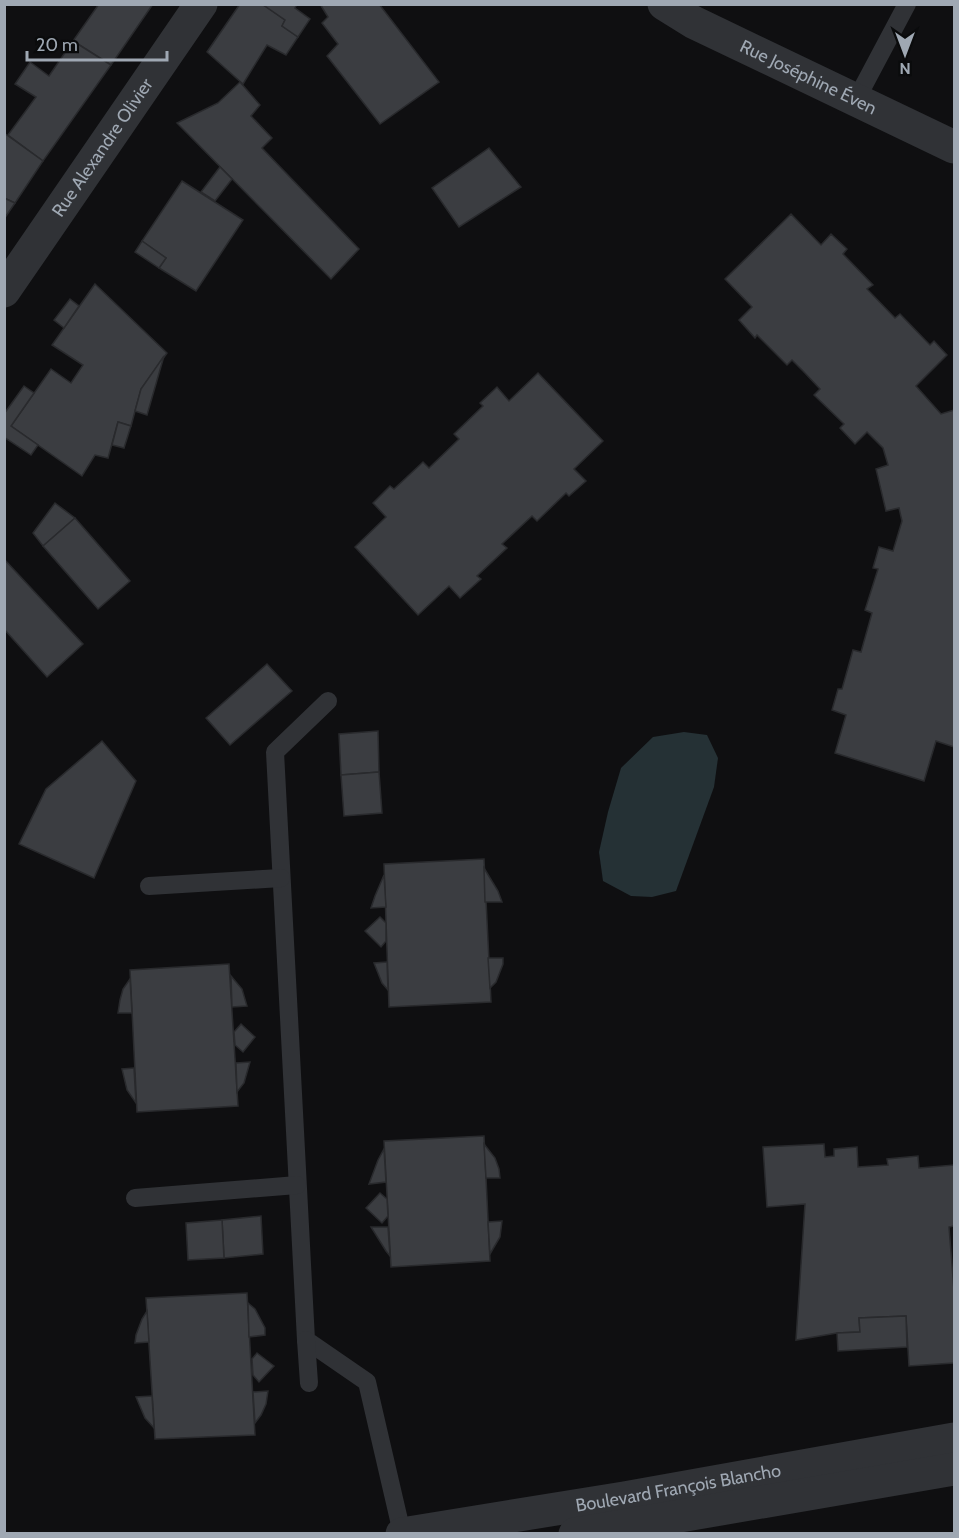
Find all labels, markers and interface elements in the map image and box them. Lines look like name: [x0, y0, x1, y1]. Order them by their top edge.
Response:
scale bar: [27, 24, 166, 62]
north arrow: [875, 24, 935, 84]
text: 20 m: [36, 34, 78, 56]
street label: Rue Joséphine Éven: [736, 35, 880, 119]
text: N: [899, 59, 911, 78]
street label: Rue Alexandre Olivier: [47, 74, 158, 221]
street label: Boulevard François Blancho: [574, 1459, 783, 1517]

